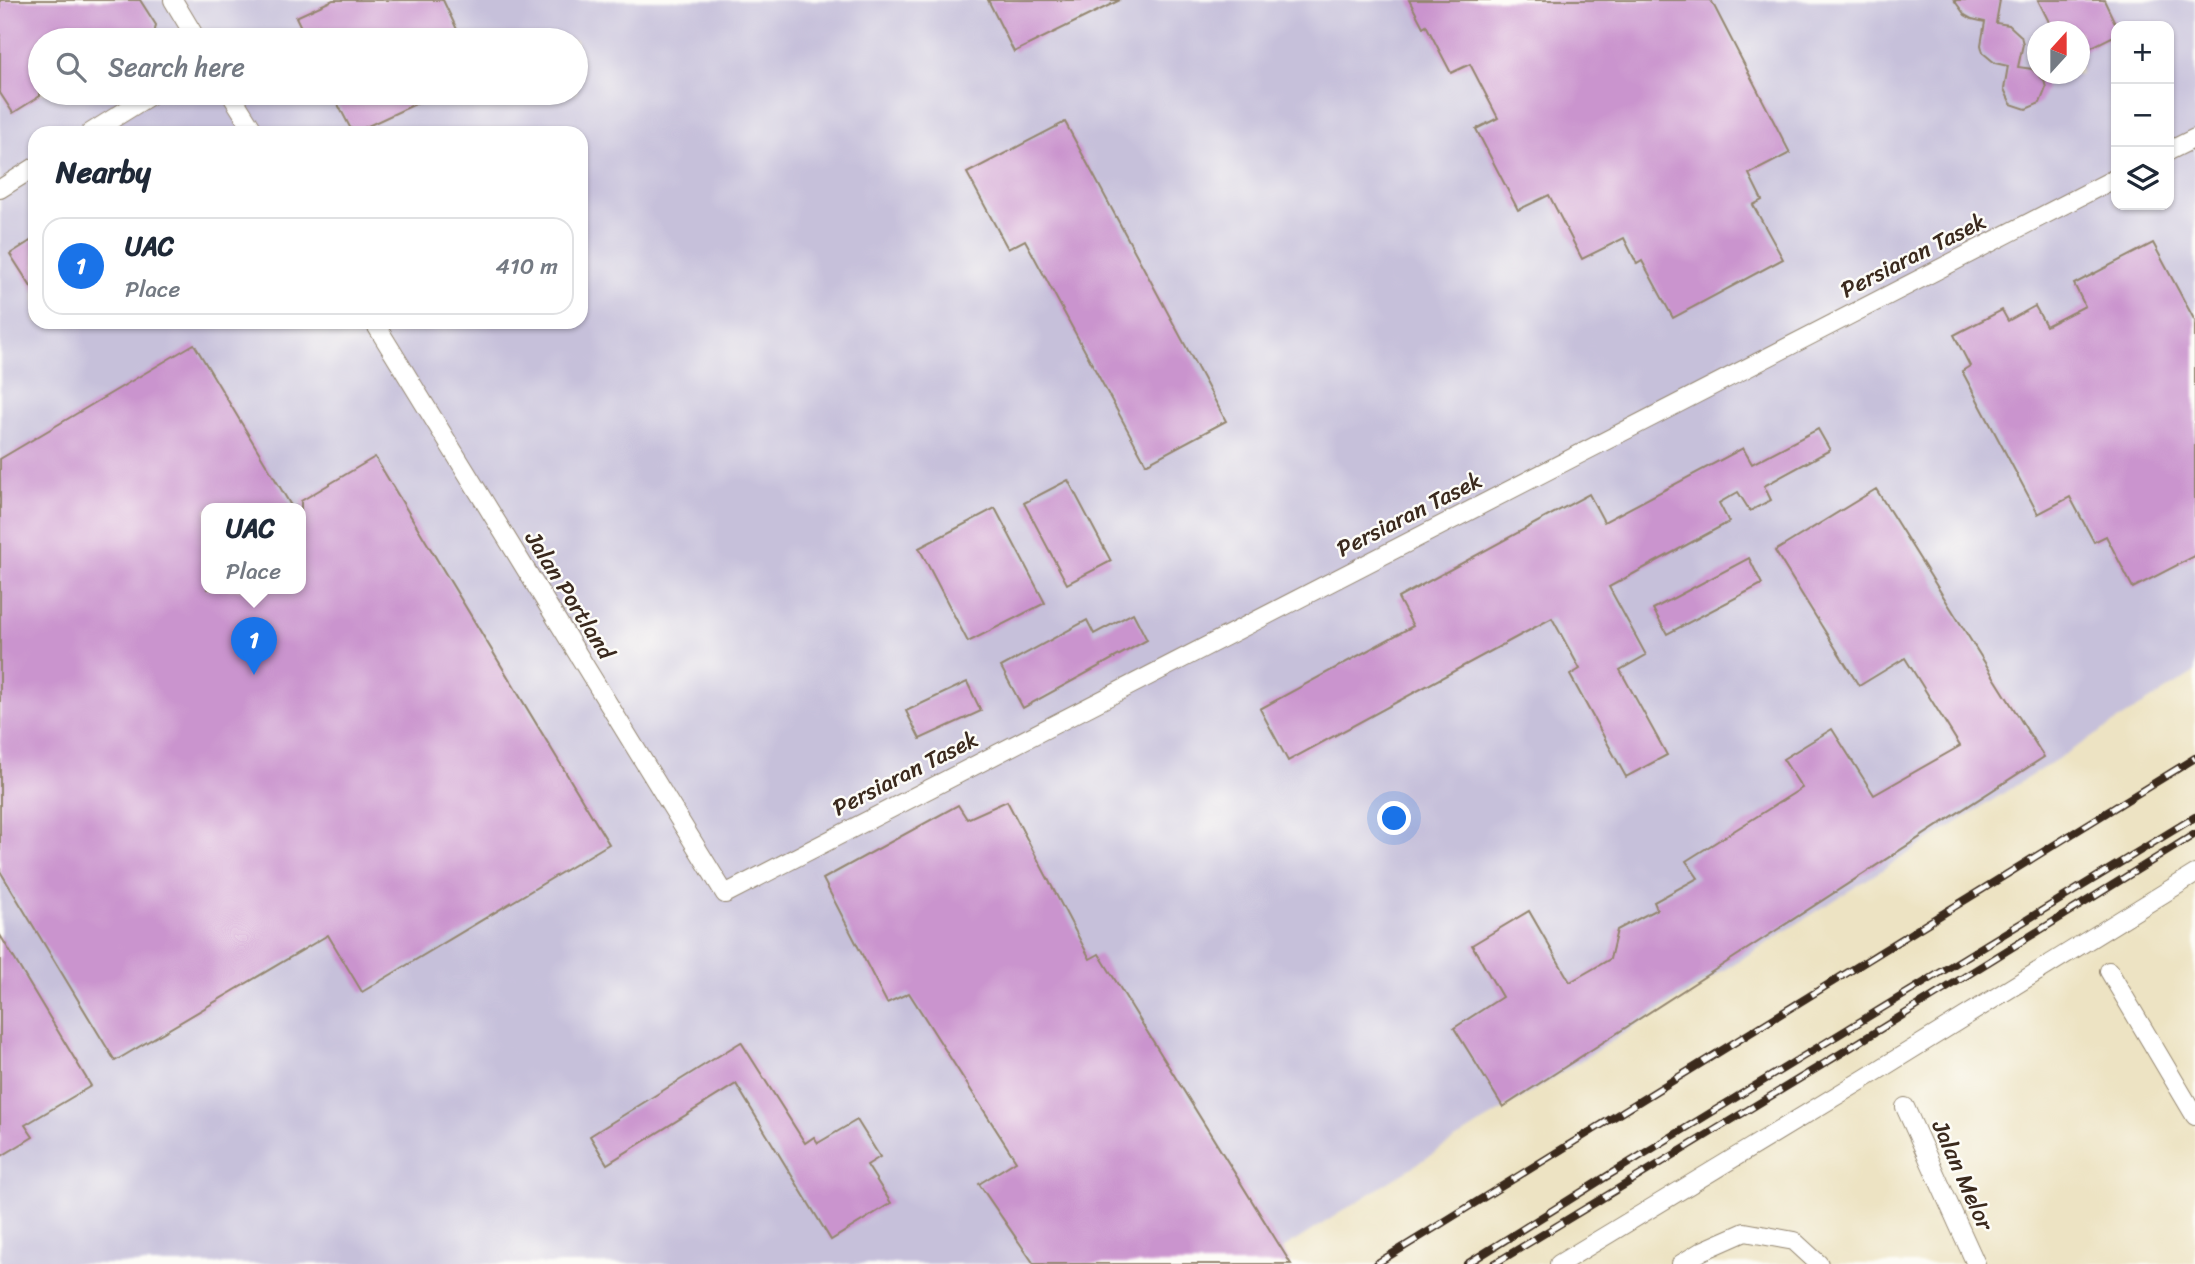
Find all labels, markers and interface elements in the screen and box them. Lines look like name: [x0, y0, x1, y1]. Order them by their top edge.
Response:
north arrow: [2027, 21, 2090, 84]
map controls: [2111, 21, 2174, 210]
button: +: [2111, 21, 2174, 84]
search box: [28, 28, 588, 105]
text: Search here: [108, 44, 245, 90]
icon: search: [52, 48, 90, 86]
button: −: [2111, 84, 2174, 147]
text: Nearby: [56, 145, 151, 199]
button: layers: [2111, 147, 2174, 210]
street label: Persiaran Tasek: [1833, 201, 1993, 310]
text: UAC: [125, 223, 174, 269]
text: 1: [76, 246, 86, 287]
text: 410 m: [496, 246, 558, 287]
text: Place: [125, 269, 180, 310]
street label: Persiaran Tasek: [1329, 460, 1489, 569]
popup: [201, 503, 306, 594]
text: UAC: [226, 505, 275, 551]
street label: Jalan Portland: [513, 522, 627, 670]
text: Place: [226, 551, 281, 592]
pin: 1: [231, 617, 277, 675]
street label: Persiaran Tasek: [825, 719, 985, 828]
your location: [1377, 801, 1411, 835]
street label: Jalan Melor: [1920, 1112, 2006, 1239]

